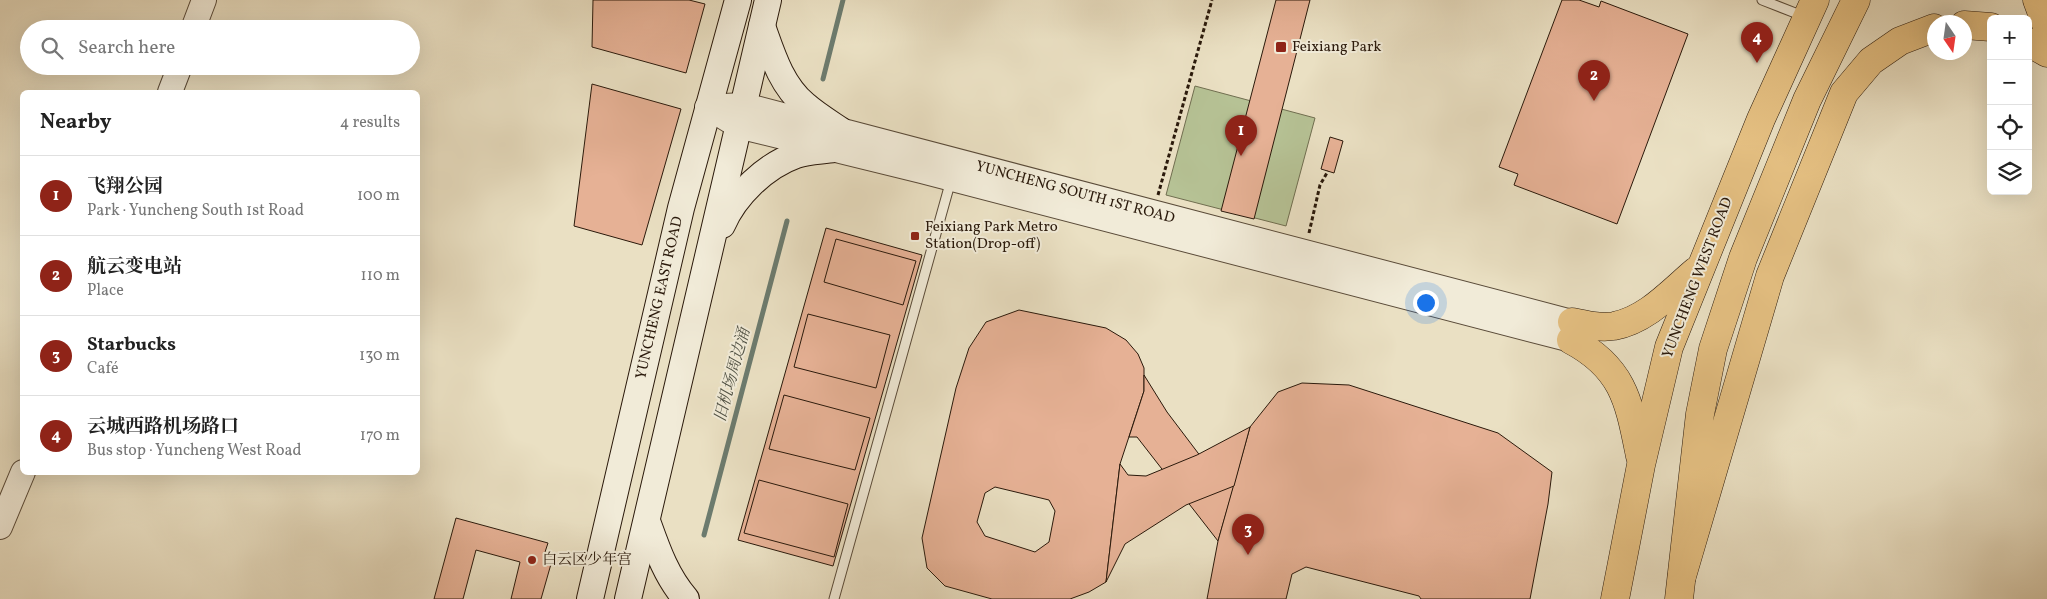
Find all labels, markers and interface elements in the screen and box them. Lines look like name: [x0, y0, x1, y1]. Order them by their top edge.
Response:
north arrow: [1927, 15, 1972, 60]
map controls: [1987, 15, 2032, 195]
button: +: [1987, 15, 2032, 60]
search box: [20, 20, 420, 75]
pin: 4: [1741, 22, 1773, 63]
icon: search: [38, 34, 66, 62]
text: Search here: [78, 35, 175, 61]
place label: Feixiang Park: [1292, 37, 1381, 58]
marker: Feixiang Park: [1274, 40, 1288, 54]
pin: 2: [1578, 60, 1610, 101]
button: −: [1987, 60, 2032, 105]
button: locate: [1987, 105, 2032, 150]
text: Nearby: [40, 108, 111, 137]
text: 4 results: [340, 112, 400, 134]
pin: 1: [1225, 115, 1257, 156]
button: layers: [1987, 150, 2032, 195]
street label: YUNCHENG SOUTH 1ST ROAD: [973, 156, 1177, 230]
text: 飞翔公园: [87, 174, 163, 200]
text: 1: [53, 185, 59, 207]
text: 100 m: [357, 185, 400, 207]
street label: YUNCHENG WEST ROAD: [1658, 194, 1738, 362]
text: Park · Yuncheng South 1st Road: [87, 200, 304, 222]
street label: YUNCHENG EAST ROAD: [631, 214, 689, 382]
place label: Feixiang Park Metro Station(Drop-off): [925, 217, 1058, 255]
marker: Feixiang Park Metro Station(Drop-off): [909, 230, 921, 242]
text: 航云变电站: [87, 254, 182, 280]
text: 2: [52, 265, 60, 287]
text: 110 m: [361, 265, 400, 287]
text: Place: [87, 280, 124, 302]
your location: [1413, 290, 1439, 316]
water label: 旧机场周边涌: [710, 324, 757, 424]
text: Starbucks: [87, 332, 176, 358]
text: 3: [52, 345, 60, 367]
text: 130 m: [359, 345, 400, 367]
text: Café: [87, 358, 118, 380]
text: 云城西路机场路口: [87, 414, 239, 440]
text: 4: [51, 425, 61, 447]
text: 170 m: [360, 425, 400, 447]
text: Bus stop · Yuncheng West Road: [87, 440, 301, 462]
pin: 3: [1232, 514, 1264, 555]
place label: 白云区少年宫: [542, 550, 632, 571]
marker: 白云区少年宫: [526, 554, 538, 566]

